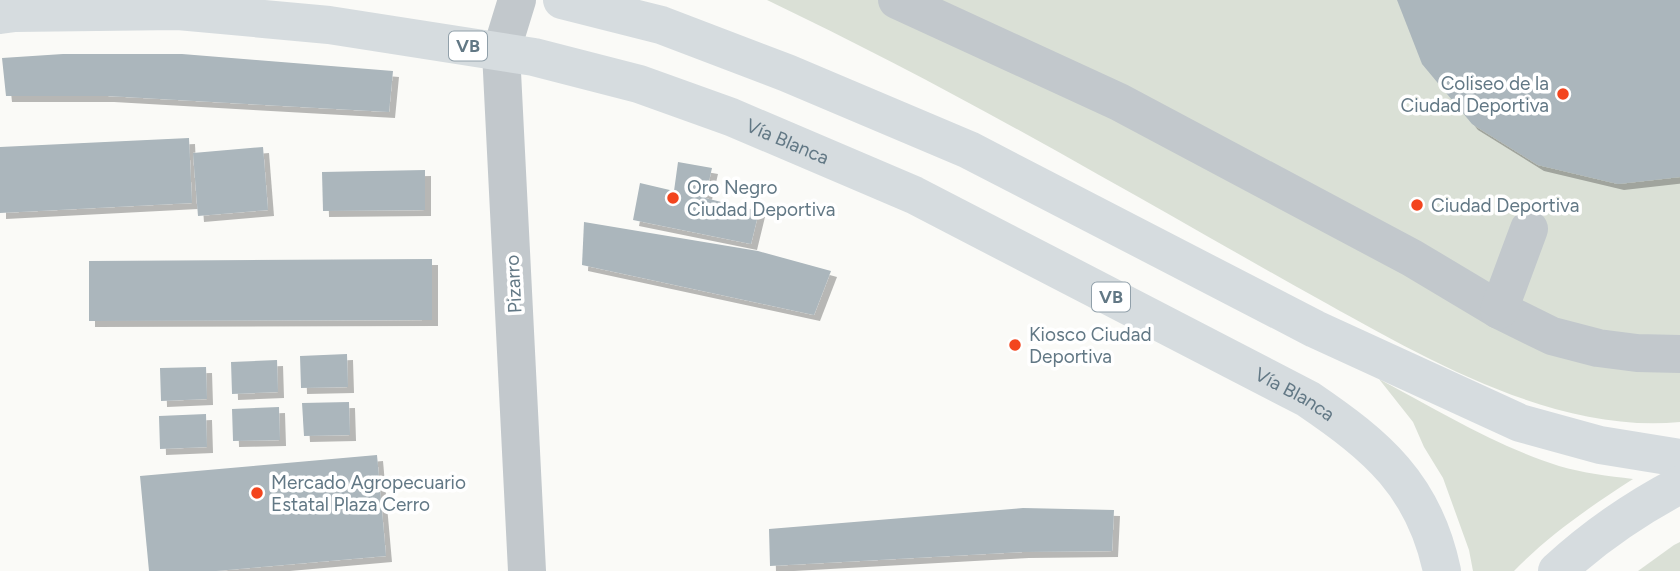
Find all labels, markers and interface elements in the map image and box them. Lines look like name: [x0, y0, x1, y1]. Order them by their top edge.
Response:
road number: VB: [449, 32, 487, 60]
place label: Coliseo de la Ciudad Deportiva: [1401, 72, 1549, 117]
marker: Coliseo de la Ciudad Deportiva: [1555, 86, 1571, 102]
street label: Vía Blanca: [742, 114, 832, 169]
place label: Oro Negro Ciudad Deportiva: [687, 176, 835, 221]
marker: Oro Negro Ciudad Deportiva: [665, 190, 681, 206]
place label: Ciudad Deportiva: [1431, 194, 1579, 217]
marker: Ciudad Deportiva: [1409, 197, 1425, 213]
street label: Pizarro: [500, 254, 527, 314]
road number: VB: [1092, 282, 1130, 312]
place label: Kiosco Ciudad Deportiva: [1029, 323, 1152, 368]
marker: Kiosco Ciudad Deportiva: [1007, 337, 1023, 353]
street label: Vía Blanca: [1251, 363, 1339, 426]
place label: Mercado Agropecuario Estatal Plaza Cerro: [271, 471, 466, 516]
marker: Mercado Agropecuario Estatal Plaza Cerro: [249, 485, 265, 501]

